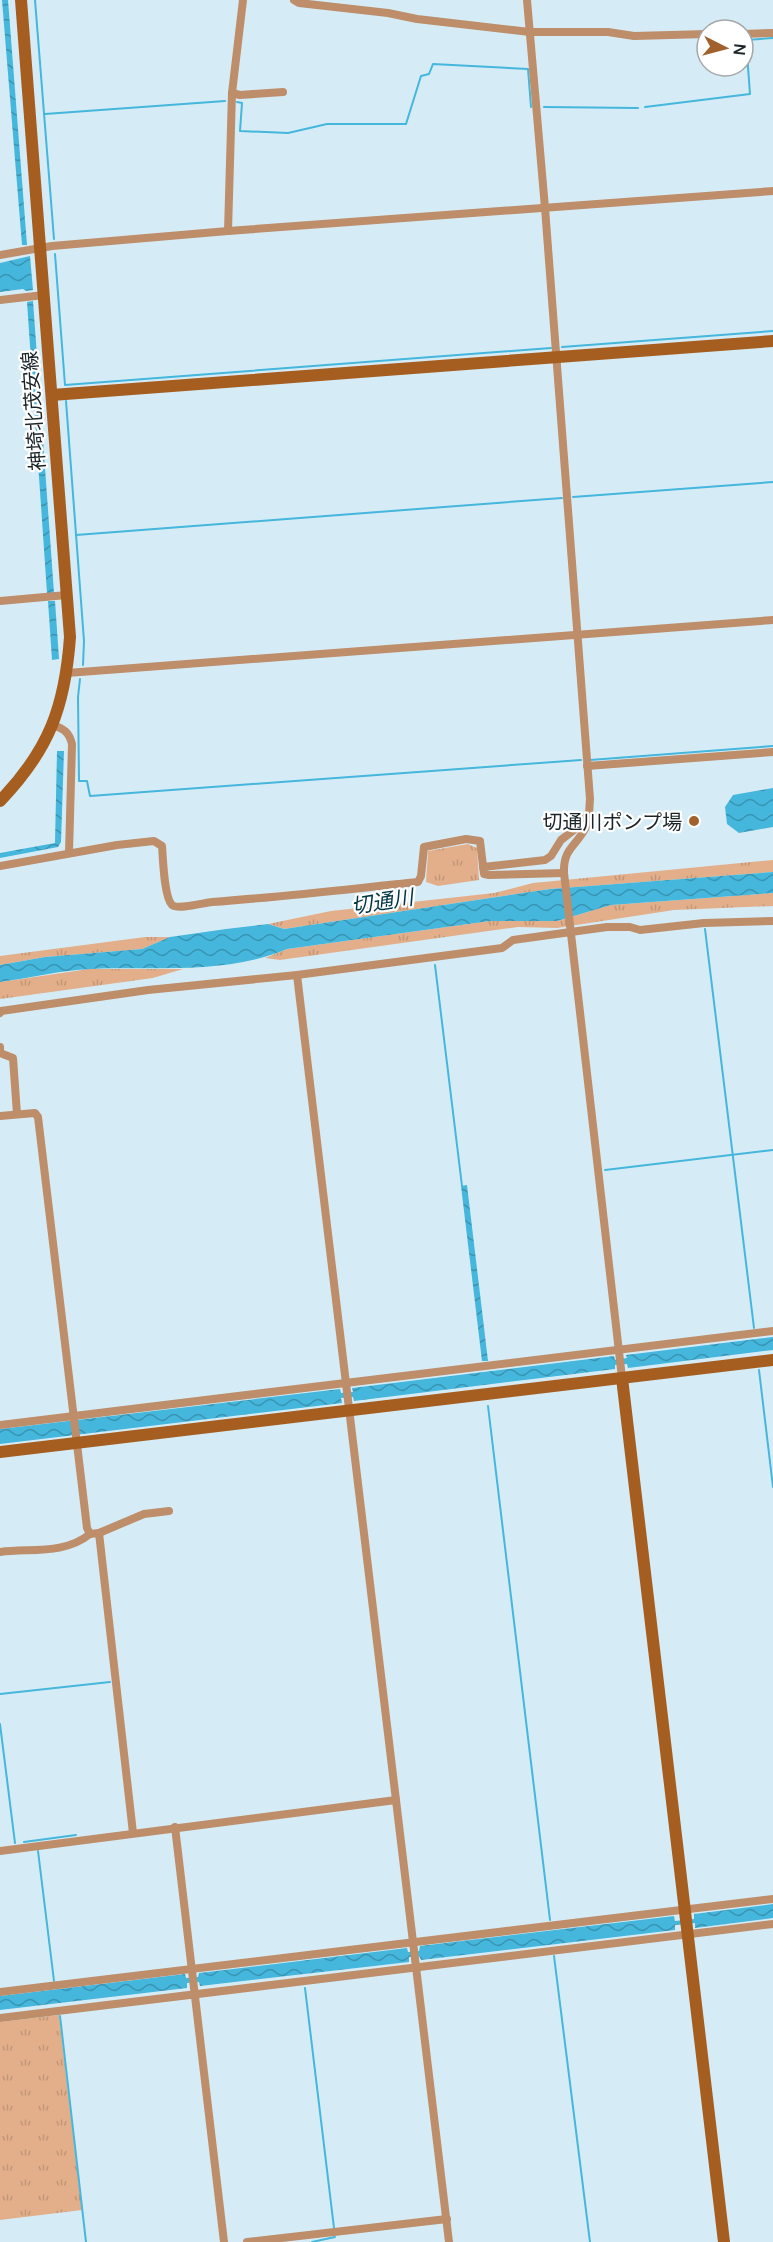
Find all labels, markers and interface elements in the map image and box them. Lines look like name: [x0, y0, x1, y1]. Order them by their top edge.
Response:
north arrow: [695, 18, 755, 78]
text: N: [728, 43, 751, 56]
street label: 神埼北茂安線: [15, 350, 51, 472]
place label: 切通川ポンプ場: [543, 808, 682, 835]
marker: 切通川ポンプ場: [687, 814, 701, 828]
water label: 切通川: [349, 882, 417, 920]

